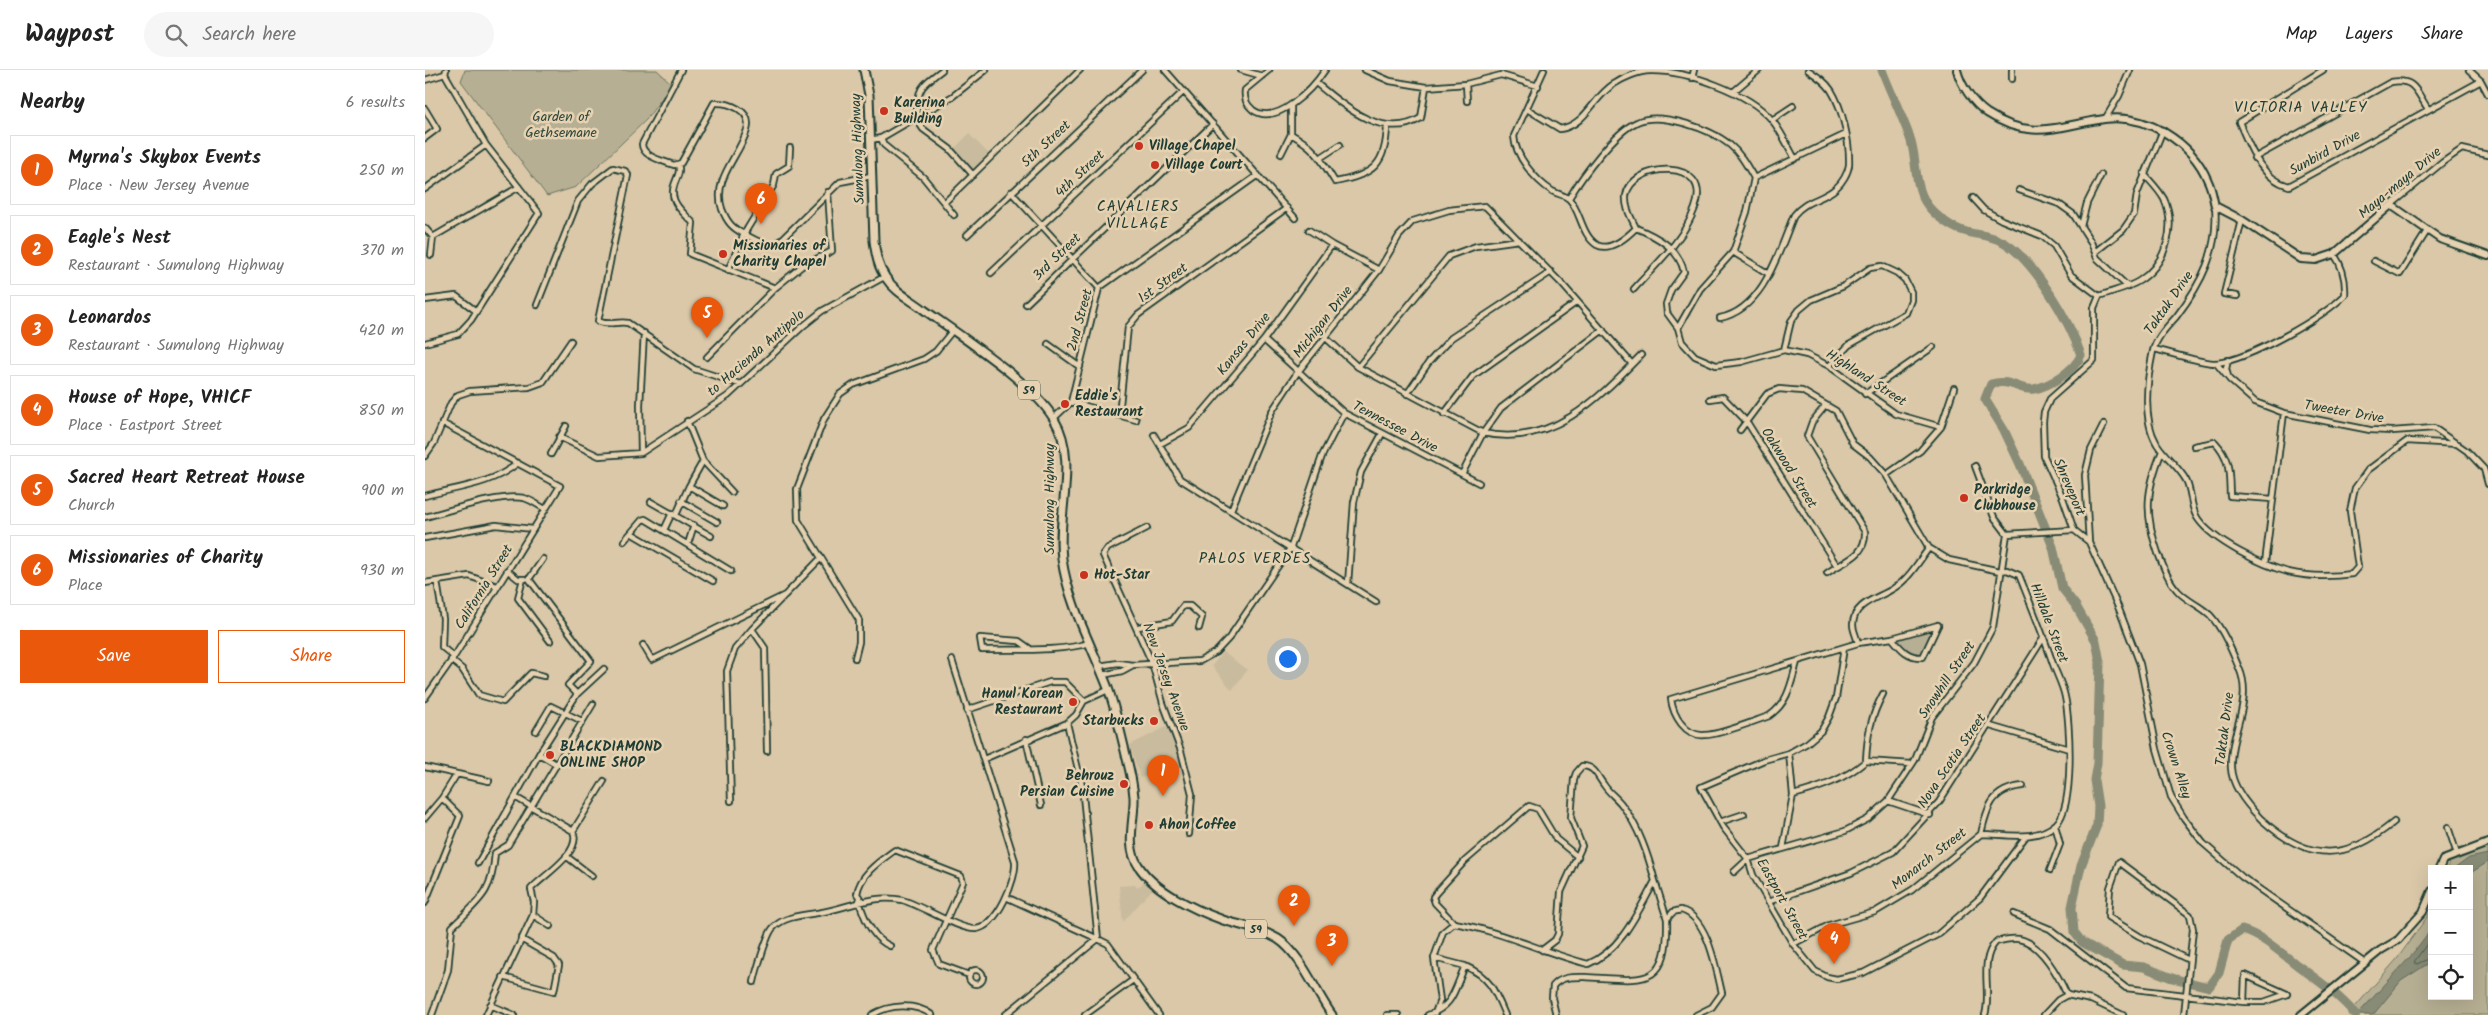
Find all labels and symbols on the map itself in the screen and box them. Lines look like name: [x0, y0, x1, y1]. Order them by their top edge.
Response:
place label: Karerina Building: [894, 92, 945, 130]
street label: Sumulong Highway: [845, 93, 871, 205]
district label: VICTORIA VALLEY: [2234, 96, 2368, 120]
marker: Karerina Building: [878, 105, 890, 117]
park label: Garden of Gethsemane: [525, 106, 597, 144]
street label: 5th Street: [1016, 115, 1076, 173]
street label: Sunbird Drive: [2285, 124, 2365, 182]
place label: Village Chapel: [1149, 135, 1236, 157]
marker: Village Chapel: [1133, 140, 1145, 152]
street label: Maya-maya Drive: [2354, 141, 2447, 224]
street label: 4th Street: [1050, 145, 1111, 203]
place label: Village Court: [1165, 154, 1244, 176]
marker: Village Court: [1149, 159, 1161, 171]
pin: 6: [745, 183, 777, 224]
district label: CAVALIERS VILLAGE: [1097, 195, 1179, 236]
street label: 3rd Street: [1028, 228, 1087, 286]
place label: Missionaries of Charity Chapel: [733, 235, 827, 273]
marker: Missionaries of Charity Chapel: [717, 248, 729, 260]
street label: 1st Street: [1134, 257, 1193, 309]
street label: Taktak Drive: [2139, 266, 2200, 340]
street label: Michigan Drive: [1288, 280, 1359, 363]
street label: 2nd Street: [1061, 286, 1099, 354]
pin: 5: [691, 297, 723, 338]
street label: to Hacienda Antipolo: [702, 304, 810, 402]
street label: Kansas Drive: [1212, 307, 1277, 380]
street label: Highland Street: [1821, 344, 1911, 413]
road number: 59: [1018, 380, 1040, 400]
place label: Eddie's Restaurant: [1075, 385, 1144, 423]
street label: Tweeter Drive: [2302, 394, 2386, 430]
street label: Tennessee Drive: [1348, 395, 1442, 459]
marker: Eddie's Restaurant: [1059, 398, 1071, 410]
street label: Oakwood Street: [1755, 423, 1823, 513]
street label: Sumulong Highway: [1039, 443, 1061, 554]
street label: Shreveport: [2047, 455, 2091, 520]
place label: Parkridge Clubhouse: [1974, 479, 2036, 517]
marker: Parkridge Clubhouse: [1958, 492, 1970, 504]
street label: California Street: [449, 540, 519, 634]
district label: PALOS VERDES: [1199, 547, 1311, 571]
place label: Hot-Star: [1094, 564, 1150, 586]
marker: Hot-Star: [1078, 569, 1090, 581]
street label: Hilldale Street: [2024, 580, 2075, 667]
street label: New Jersey Avenue: [1136, 620, 1196, 735]
street label: Snowhill Street: [1913, 636, 1981, 723]
your location: [1275, 646, 1301, 672]
place label: Hanul Korean Restaurant: [981, 683, 1064, 721]
street label: Taktak Drive: [2210, 690, 2241, 767]
marker: Hanul Korean Restaurant: [1067, 696, 1079, 708]
street label: Nova Scotia Street: [1912, 709, 1992, 813]
place label: Starbucks: [1083, 710, 1144, 732]
marker: Starbucks: [1148, 715, 1160, 727]
street label: Crown Alley: [2155, 728, 2197, 802]
place label: BLACKDIAMOND ONLINE SHOP: [560, 736, 662, 774]
marker: BLACKDIAMOND ONLINE SHOP: [544, 749, 556, 761]
pin: 1: [1147, 755, 1179, 796]
place label: Behrouz Persian Cuisine: [1020, 765, 1114, 803]
marker: Behrouz Persian Cuisine: [1118, 778, 1130, 790]
place label: Ahon Coffee: [1159, 814, 1236, 836]
marker: Ahon Coffee: [1143, 819, 1155, 831]
street label: Monarch Street: [1886, 822, 1972, 896]
street label: Eastport Street: [1750, 854, 1814, 944]
pin: 2: [1278, 885, 1310, 926]
road number: 59: [1245, 920, 1267, 939]
pin: 4: [1818, 923, 1850, 964]
pin: 3: [1316, 925, 1348, 966]

